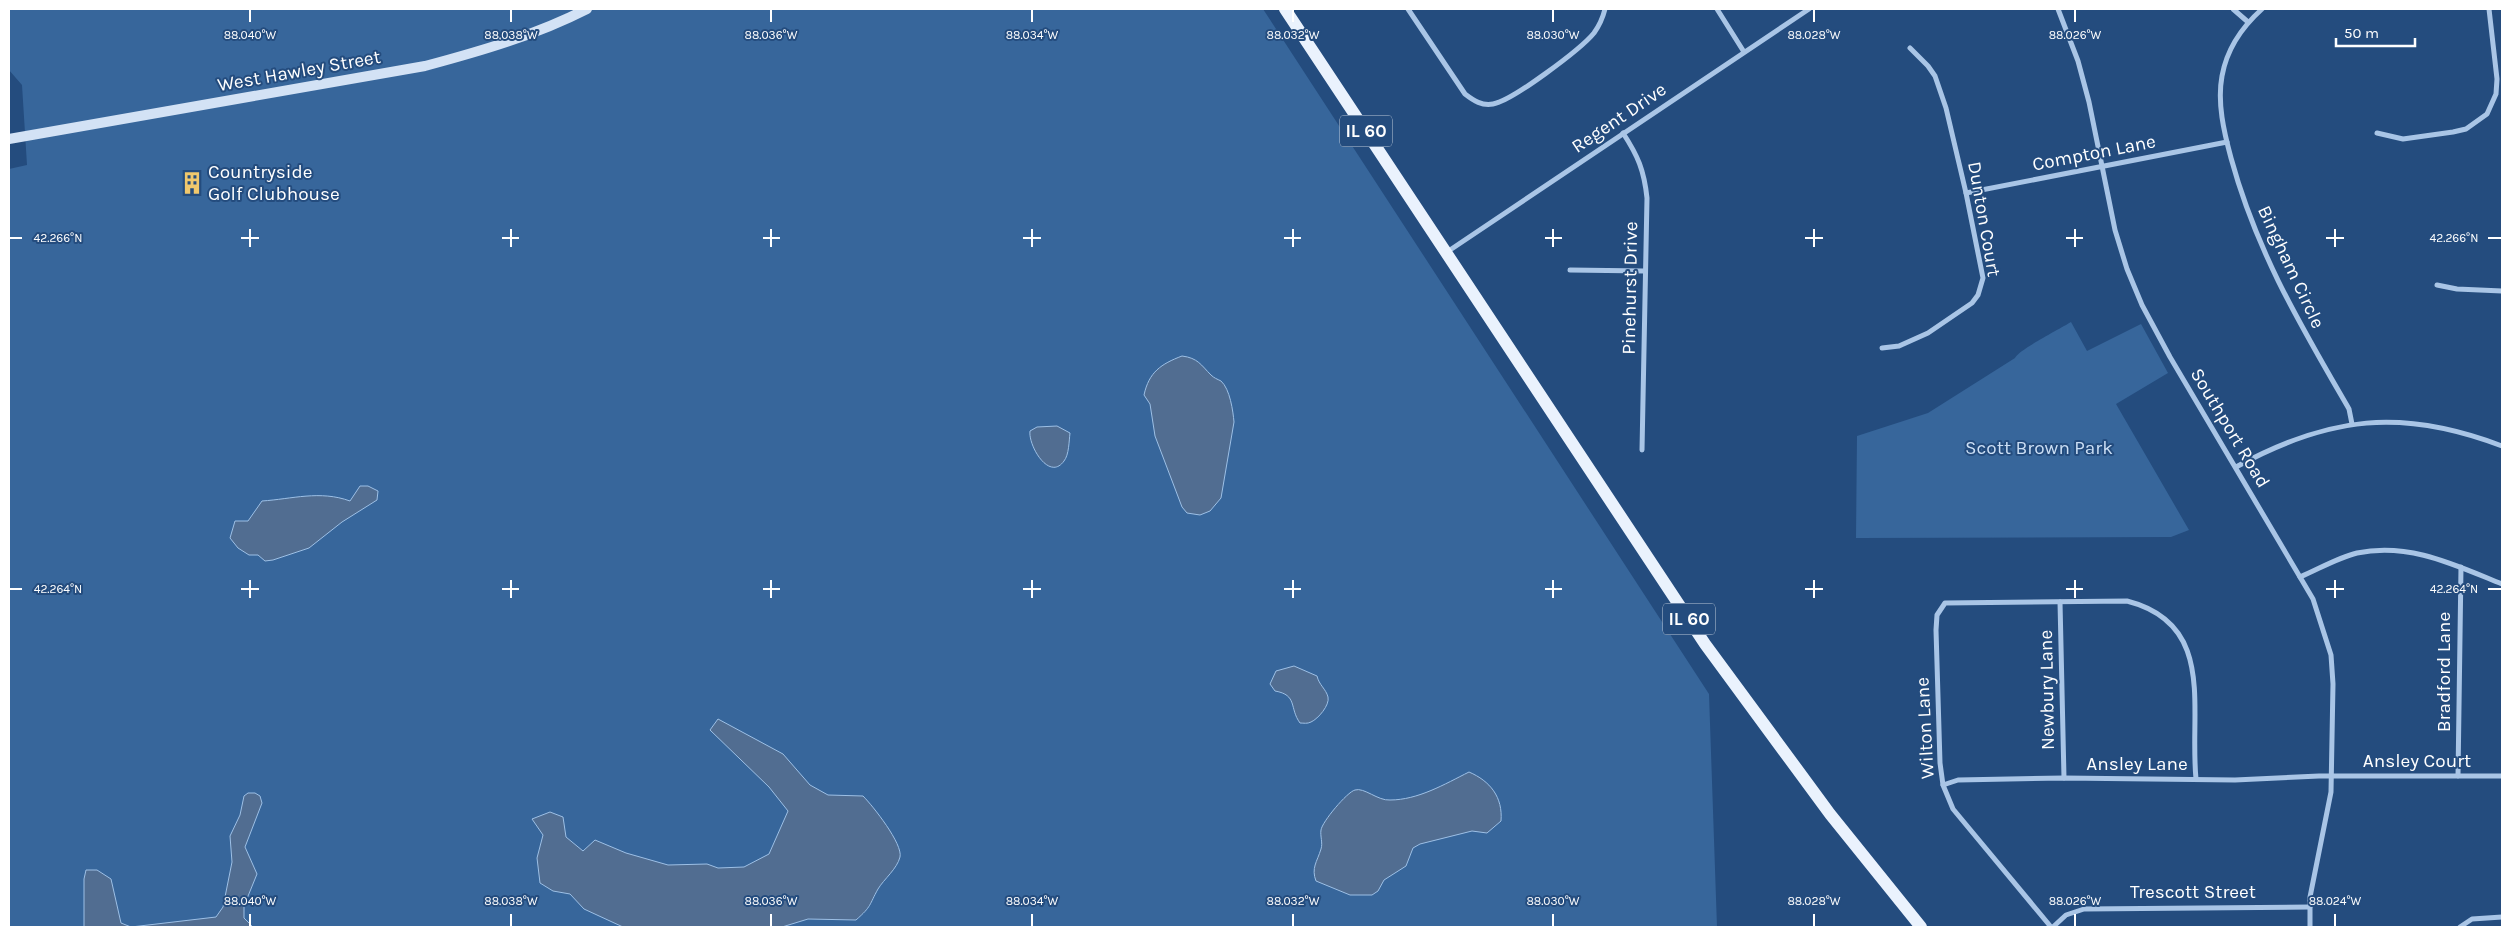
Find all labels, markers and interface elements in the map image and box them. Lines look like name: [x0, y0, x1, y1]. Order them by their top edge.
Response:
scale bar: [2336, 15, 2415, 47]
text: 50 m: [2344, 24, 2379, 42]
text: 88.040°W: [224, 28, 277, 42]
text: 88.038°W: [484, 28, 538, 42]
text: 88.036°W: [745, 28, 798, 42]
text: 88.034°W: [1006, 28, 1059, 42]
text: 88.032°W: [1267, 28, 1320, 42]
text: 88.030°W: [1526, 28, 1580, 42]
text: 88.028°W: [1787, 28, 1841, 42]
text: 88.026°W: [2049, 28, 2102, 42]
street label: West Hawley Street: [216, 46, 382, 96]
street label: Regent Drive: [1568, 78, 1670, 158]
road number: IL 60: [1340, 115, 1392, 146]
street label: Compton Lane: [2031, 130, 2157, 176]
street label: Dunton Court: [1963, 160, 2005, 278]
place label: Countryside Golf Clubhouse: [208, 161, 340, 205]
building icon: Countryside Golf Clubhouse: [179, 170, 205, 196]
street label: Bingham Circle: [2253, 202, 2329, 332]
street label: Pinehurst Drive: [1618, 221, 1642, 355]
text: 42.266°N: [34, 231, 82, 245]
text: 42.266°N: [2430, 231, 2478, 245]
street label: Southport Road: [2186, 364, 2274, 492]
park label: Scott Brown Park: [1965, 437, 2113, 459]
text: 42.264°N: [34, 582, 82, 596]
text: 42.264°N: [2430, 582, 2478, 596]
road number: IL 60: [1663, 604, 1715, 634]
street label: Bradford Lane: [2433, 612, 2455, 732]
street label: Newbury Lane: [2035, 630, 2059, 750]
street label: Wilton Lane: [1911, 676, 1939, 780]
street label: Ansley Court: [2363, 750, 2471, 772]
street label: Ansley Lane: [2086, 753, 2188, 775]
street label: Trescott Street: [2130, 881, 2256, 903]
text: 88.040°W: [224, 894, 277, 908]
text: 88.038°W: [484, 894, 538, 908]
text: 88.036°W: [745, 894, 798, 908]
text: 88.034°W: [1006, 894, 1059, 908]
text: 88.032°W: [1267, 894, 1320, 908]
text: 88.030°W: [1526, 894, 1580, 908]
text: 88.028°W: [1787, 894, 1841, 908]
text: 88.026°W: [2049, 894, 2102, 908]
text: 88.024°W: [2309, 894, 2362, 908]

